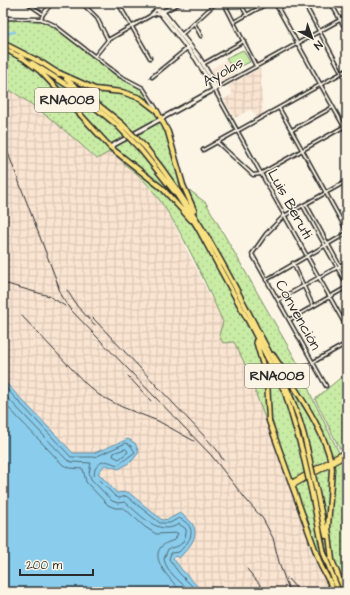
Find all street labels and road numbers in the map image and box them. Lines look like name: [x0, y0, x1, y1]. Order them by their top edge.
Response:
street label: Ayolas: [199, 52, 248, 93]
road number: RNA008: [35, 88, 99, 112]
street label: Luis Beruti: [262, 165, 318, 243]
street label: Convención: [270, 276, 326, 354]
road number: RNA008: [245, 364, 309, 388]

